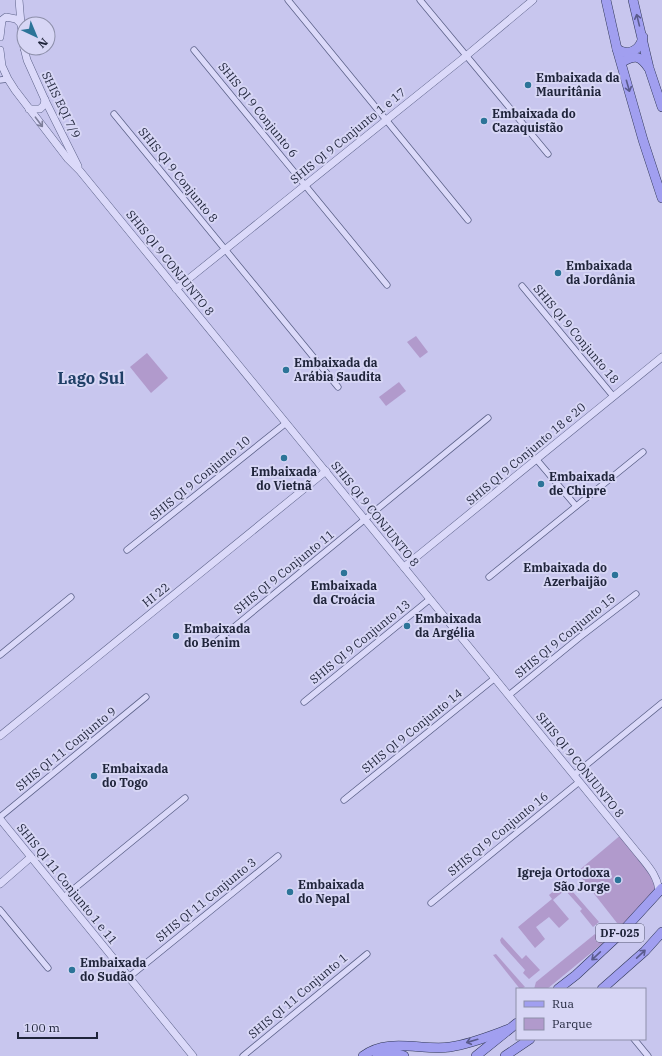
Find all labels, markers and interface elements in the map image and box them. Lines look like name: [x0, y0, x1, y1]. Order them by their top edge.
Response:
one-way arrow: [634, 14, 642, 27]
north arrow: [16, 16, 56, 56]
text: N: [35, 35, 51, 51]
street label: SHIS QI 9 Conjunto 6: [215, 59, 301, 160]
street label: SHIS EQI 7/9: [39, 69, 84, 141]
place label: Embaixada da Mauritânia: [536, 70, 620, 99]
marker: Embaixada da Mauritânia: [523, 80, 533, 90]
one-way arrow: [625, 80, 632, 93]
street label: SHIS QI 9 Conjunto 1 e 17: [287, 84, 408, 187]
place label: Embaixada do Cazaquistão: [492, 106, 576, 135]
marker: Embaixada do Cazaquistão: [479, 116, 489, 126]
one-way arrow: [34, 117, 43, 128]
street label: SHIS QI 9 Conjunto 8: [135, 124, 221, 225]
street label: SHIS QI 9 CONJUNTO 8: [123, 207, 218, 318]
place label: Embaixada da Jordânia: [566, 258, 636, 287]
marker: Embaixada da Jordânia: [553, 268, 563, 278]
street label: SHIS QI 9 Conjunto 18: [530, 281, 622, 386]
place label: Embaixada da Arábia Saudita: [294, 355, 382, 384]
marker: Embaixada da Arábia Saudita: [281, 365, 291, 375]
district label: Lago Sul: [58, 368, 124, 388]
street label: SHIS QI 9 Conjunto 18 e 20: [463, 399, 589, 508]
street label: SHIS QI 9 Conjunto 10: [146, 432, 253, 523]
marker: Embaixada do Vietnã: [279, 453, 289, 463]
street label: SHIS QI 9 CONJUNTO 8: [328, 458, 423, 569]
place label: Embaixada do Vietnã: [251, 464, 317, 493]
place label: Embaixada de Chipre: [549, 469, 616, 498]
marker: Embaixada de Chipre: [536, 479, 546, 489]
street label: SHIS QI 9 Conjunto 11: [230, 526, 337, 617]
place label: Embaixada do Azerbaijão: [523, 560, 607, 589]
marker: Embaixada da Croácia: [339, 568, 349, 578]
marker: Embaixada do Azerbaijão: [610, 570, 620, 580]
place label: Embaixada da Croácia: [311, 578, 377, 607]
street label: HI 22: [139, 579, 172, 610]
street label: SHIS QI 9 Conjunto 15: [511, 590, 618, 681]
street label: SHIS QI 9 Conjunto 13: [306, 596, 413, 687]
place label: Embaixada da Argélia: [415, 611, 482, 640]
place label: Embaixada do Benim: [184, 621, 251, 650]
marker: Embaixada da Argélia: [402, 621, 412, 631]
marker: Embaixada do Benim: [171, 631, 181, 641]
street label: SHIS QI 9 Conjunto 14: [358, 685, 465, 776]
street label: SHIS QI 11 Conjunto 9: [12, 703, 119, 794]
street label: SHIS QI 9 CONJUNTO 8: [533, 709, 628, 820]
place label: Embaixada do Togo: [102, 761, 169, 790]
marker: Embaixada do Togo: [89, 771, 99, 781]
street label: SHIS QI 9 Conjunto 16: [444, 788, 551, 879]
street label: SHIS QI 11 Conjunto 1 e 11: [14, 820, 121, 947]
street label: SHIS QI 11 Conjunto 3: [152, 854, 259, 945]
place label: Igreja Ortodoxa São Jorge: [517, 865, 610, 894]
marker: Igreja Ortodoxa São Jorge: [613, 875, 623, 885]
place label: Embaixada do Nepal: [298, 877, 365, 906]
marker: Embaixada do Nepal: [285, 887, 295, 897]
road number: DF-025: [596, 924, 644, 942]
one-way arrow: [636, 949, 646, 959]
street label: SHIS QI 11 Conjunto 1: [245, 950, 350, 1042]
one-way arrow: [591, 952, 601, 961]
place label: Embaixada do Sudão: [80, 955, 147, 984]
marker: Embaixada do Sudão: [67, 965, 77, 975]
legend: [516, 988, 646, 1040]
text: Rua: [552, 996, 574, 1011]
scale bar: [18, 1014, 97, 1040]
text: Parque: [552, 1016, 592, 1031]
text: 100 m: [24, 1020, 60, 1035]
one-way arrow: [466, 1038, 479, 1046]

